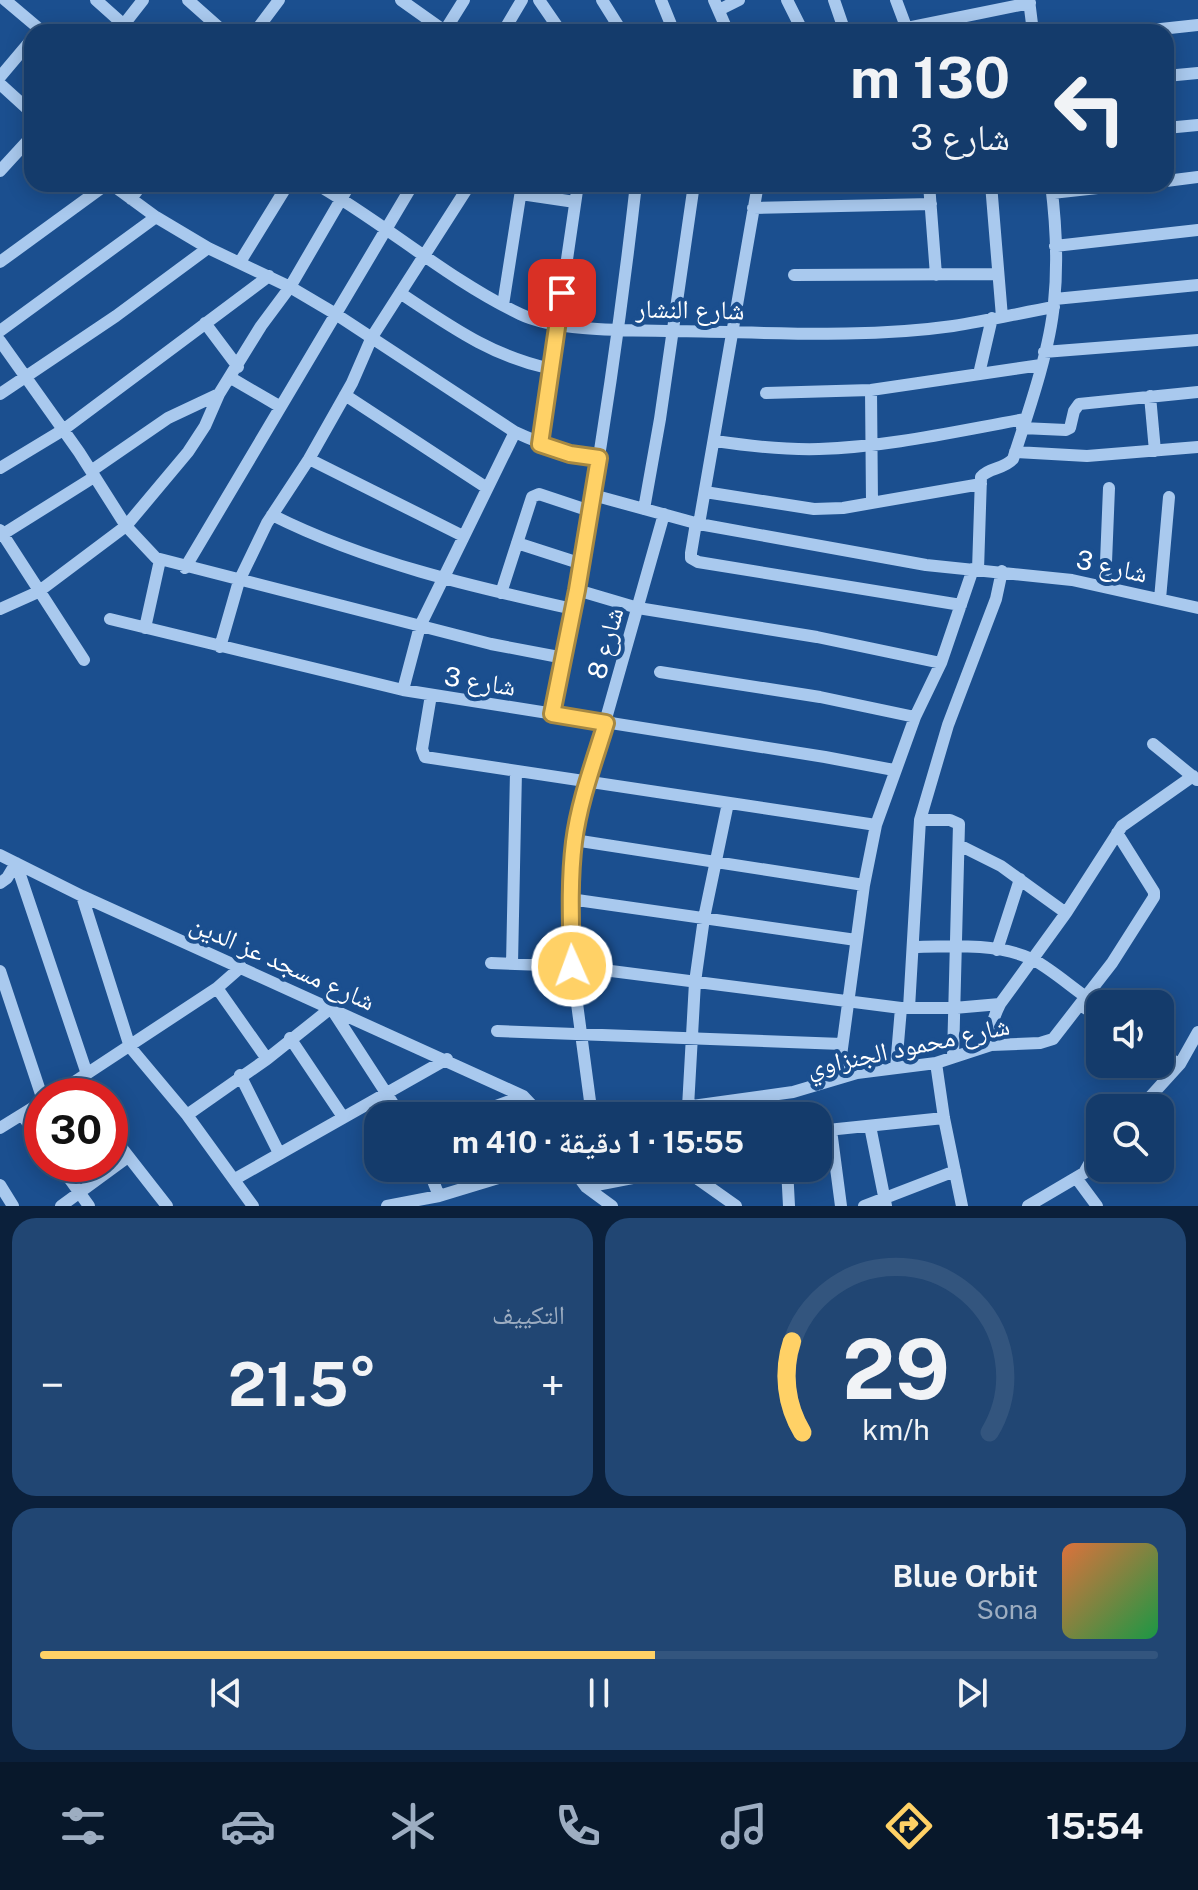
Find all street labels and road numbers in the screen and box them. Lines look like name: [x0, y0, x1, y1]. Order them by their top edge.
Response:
street label: شارع النشار: [634, 293, 745, 326]
street label: شارع 3: [1073, 543, 1151, 590]
street label: شارع 8: [581, 604, 630, 682]
street label: شارع 3: [442, 660, 518, 703]
street label: شارع مسجد عز الدين: [185, 907, 380, 1018]
street label: شارع محمود الجنزاوي: [804, 1009, 1013, 1088]

